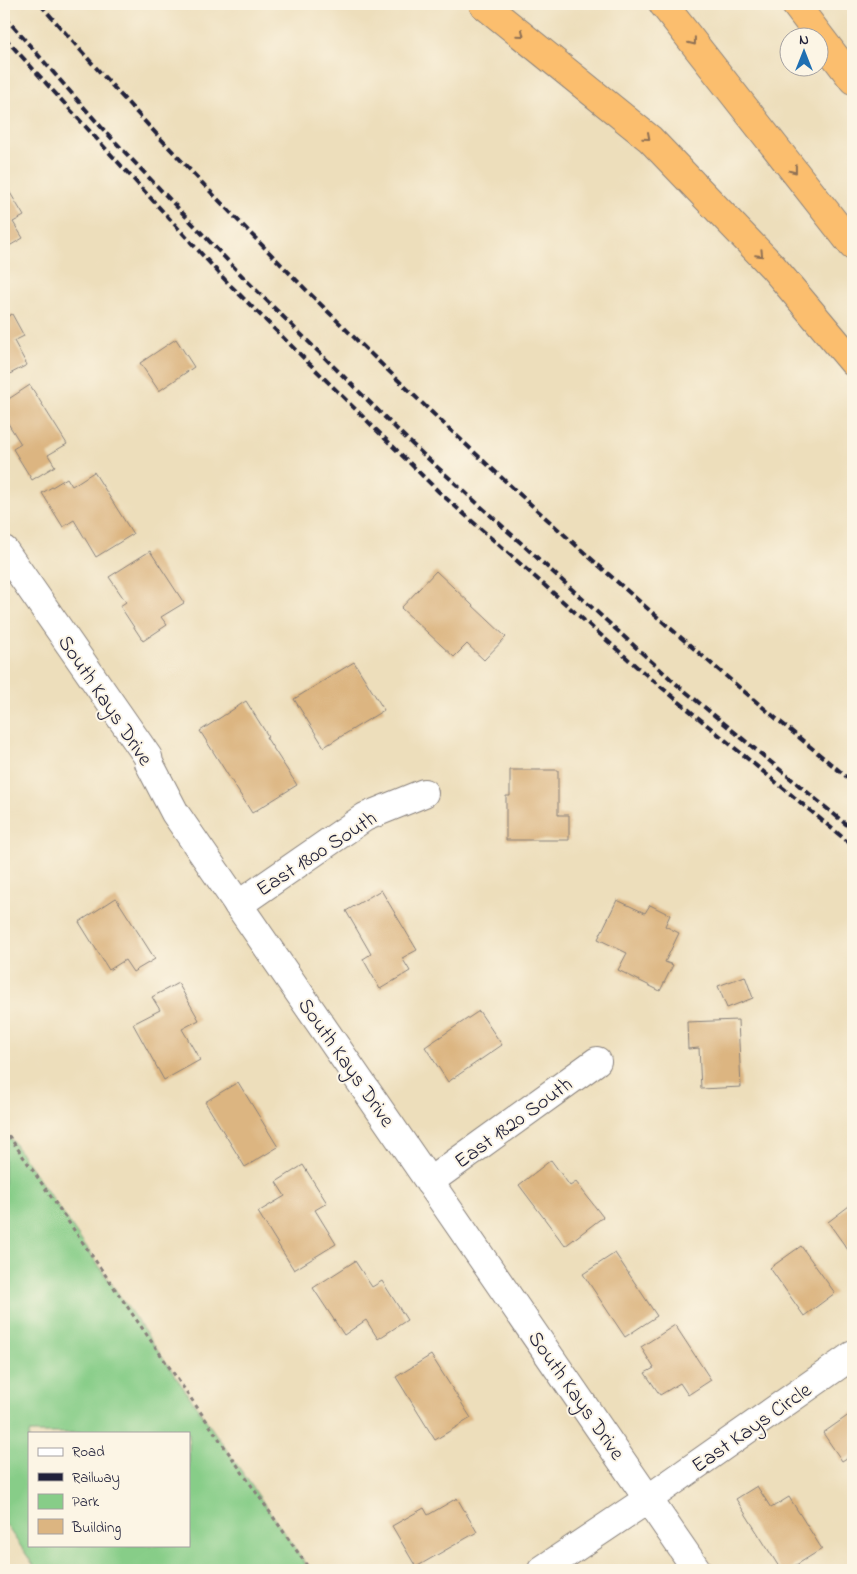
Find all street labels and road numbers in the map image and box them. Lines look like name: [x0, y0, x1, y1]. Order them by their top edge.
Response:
street label: South Kays Drive: [48, 630, 159, 774]
street label: East 1800 South: [251, 804, 383, 905]
street label: South Kays Drive: [288, 992, 401, 1135]
street label: East 1820 South: [449, 1070, 580, 1177]
street label: South Kays Drive: [518, 1325, 631, 1468]
street label: East Kays Circle: [686, 1376, 820, 1483]

